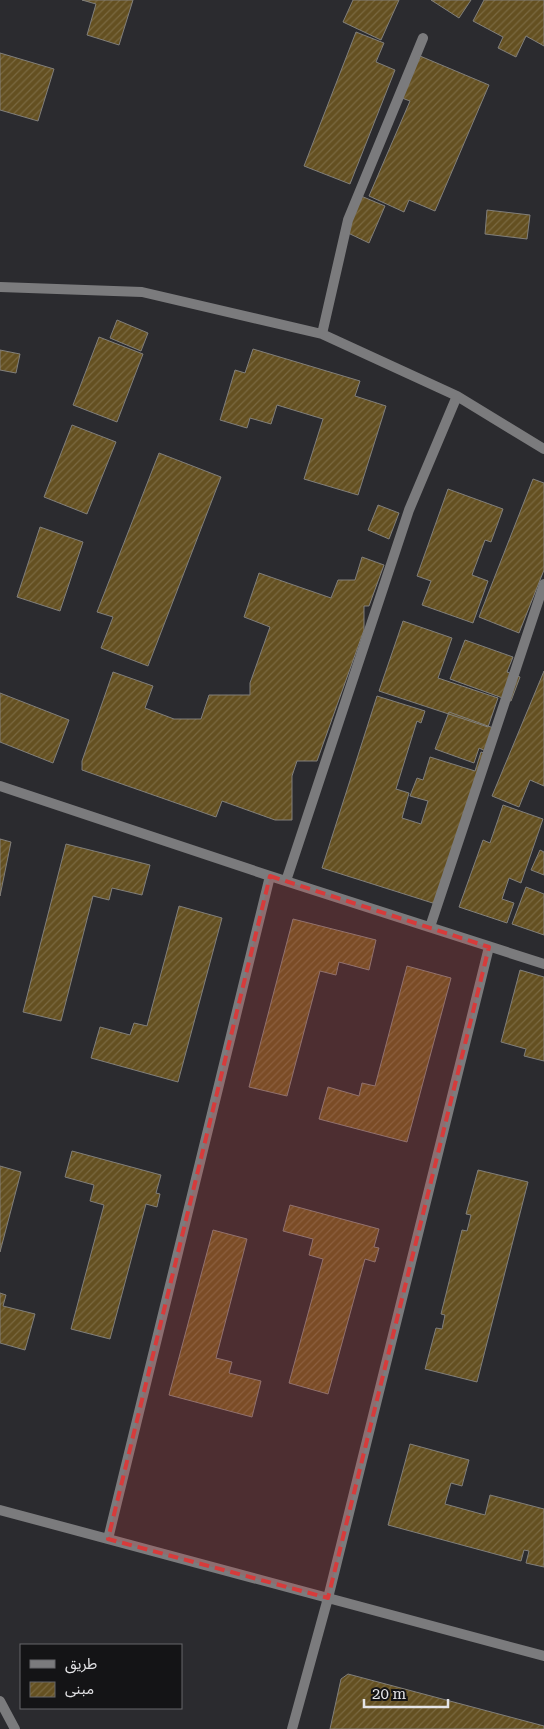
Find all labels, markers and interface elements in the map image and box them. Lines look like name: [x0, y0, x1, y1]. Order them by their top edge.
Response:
legend: [20, 1644, 182, 1709]
text: طريق: [65, 1655, 97, 1674]
scale bar: [364, 1676, 448, 1708]
text: مبنى: [65, 1680, 94, 1698]
text: 20 m: [372, 1685, 407, 1703]

